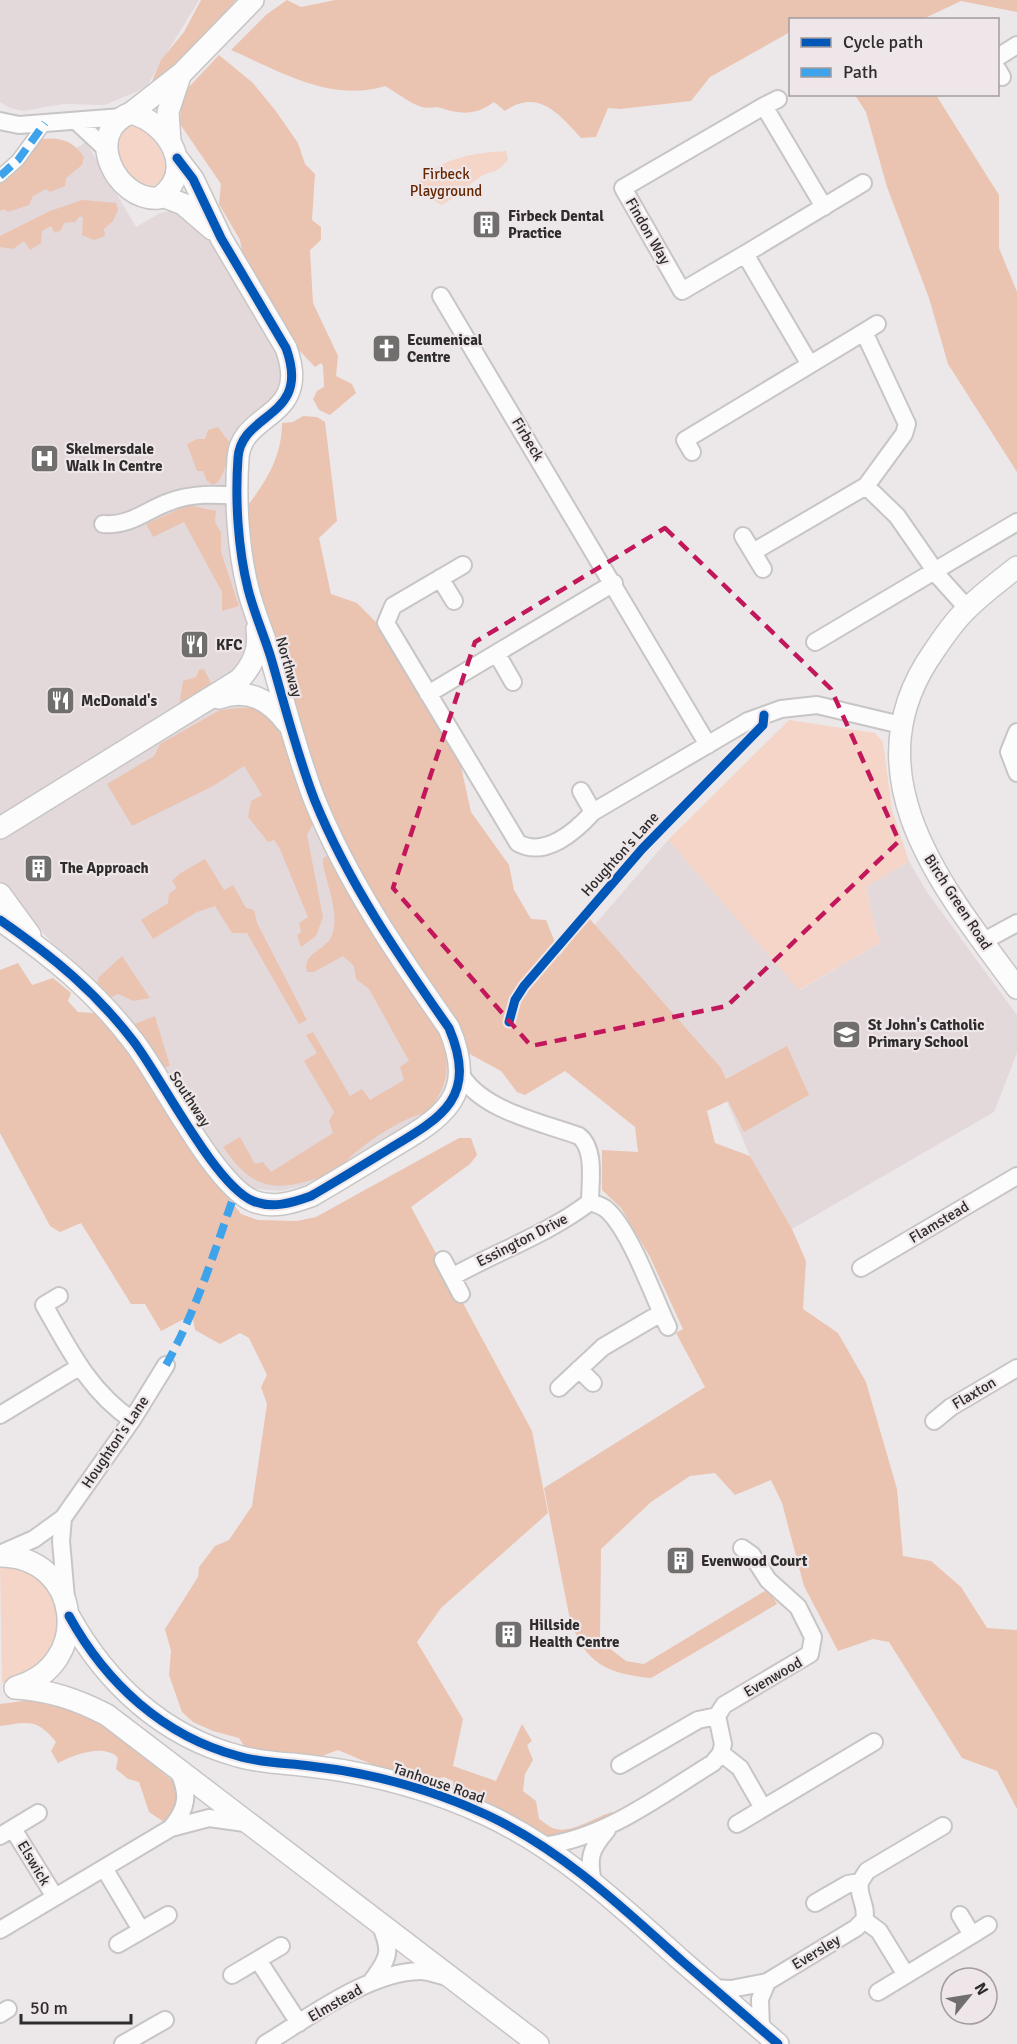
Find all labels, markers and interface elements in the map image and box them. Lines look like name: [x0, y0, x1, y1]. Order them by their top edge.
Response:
legend: [789, 18, 999, 96]
text: Cycle path: [843, 31, 923, 53]
text: Path: [843, 61, 878, 83]
park label: Firbeck Playground: [410, 165, 482, 200]
street label: Findon Way: [622, 194, 674, 268]
place label: Firbeck Dental Practice: [508, 207, 604, 242]
building icon: Firbeck Dental Practice: [471, 209, 503, 241]
place label: Ecumenical Centre: [407, 331, 483, 366]
church icon: Ecumenical Centre: [370, 333, 402, 365]
street label: Firbeck: [508, 414, 548, 464]
place label: Skelmersdale Walk In Centre: [66, 440, 162, 475]
hospital icon: Skelmersdale Walk In Centre: [29, 442, 61, 474]
restaurant icon: KFC: [179, 629, 211, 661]
street label: Northway: [272, 635, 306, 699]
place label: KFC: [216, 636, 242, 654]
restaurant icon: McDonald's: [44, 685, 76, 717]
place label: McDonald's: [81, 692, 158, 710]
street label: Houghton's Lane: [577, 808, 663, 900]
street label: Birch Green Road: [920, 851, 996, 953]
building icon: The Approach: [23, 852, 55, 884]
place label: The Approach: [60, 859, 149, 877]
place label: St John's Catholic Primary School: [868, 1016, 984, 1051]
school or university icon: St John's Catholic Primary School: [831, 1018, 863, 1050]
street label: Southway: [165, 1068, 215, 1130]
street label: Flamstead: [906, 1197, 972, 1247]
street label: Essington Drive: [473, 1209, 571, 1271]
street label: Flaxton: [949, 1373, 999, 1413]
street label: Houghton's Lane: [78, 1393, 152, 1491]
building icon: Evenwood Court: [664, 1545, 696, 1577]
place label: Evenwood Court: [701, 1552, 808, 1570]
place label: Hillside Health Centre: [529, 1616, 620, 1651]
building icon: Hillside Health Centre: [492, 1618, 524, 1650]
street label: Evenwood: [741, 1653, 805, 1701]
street label: Tanhouse Road: [391, 1759, 487, 1807]
street label: Elswick: [14, 1837, 55, 1889]
street label: Eversley: [789, 1931, 843, 1973]
north arrow: [939, 1966, 999, 2026]
text: N: [970, 1979, 993, 1999]
street label: Elmstead: [305, 1980, 365, 2026]
scale bar: [21, 1987, 130, 2025]
text: 50 m: [30, 1997, 68, 2019]

